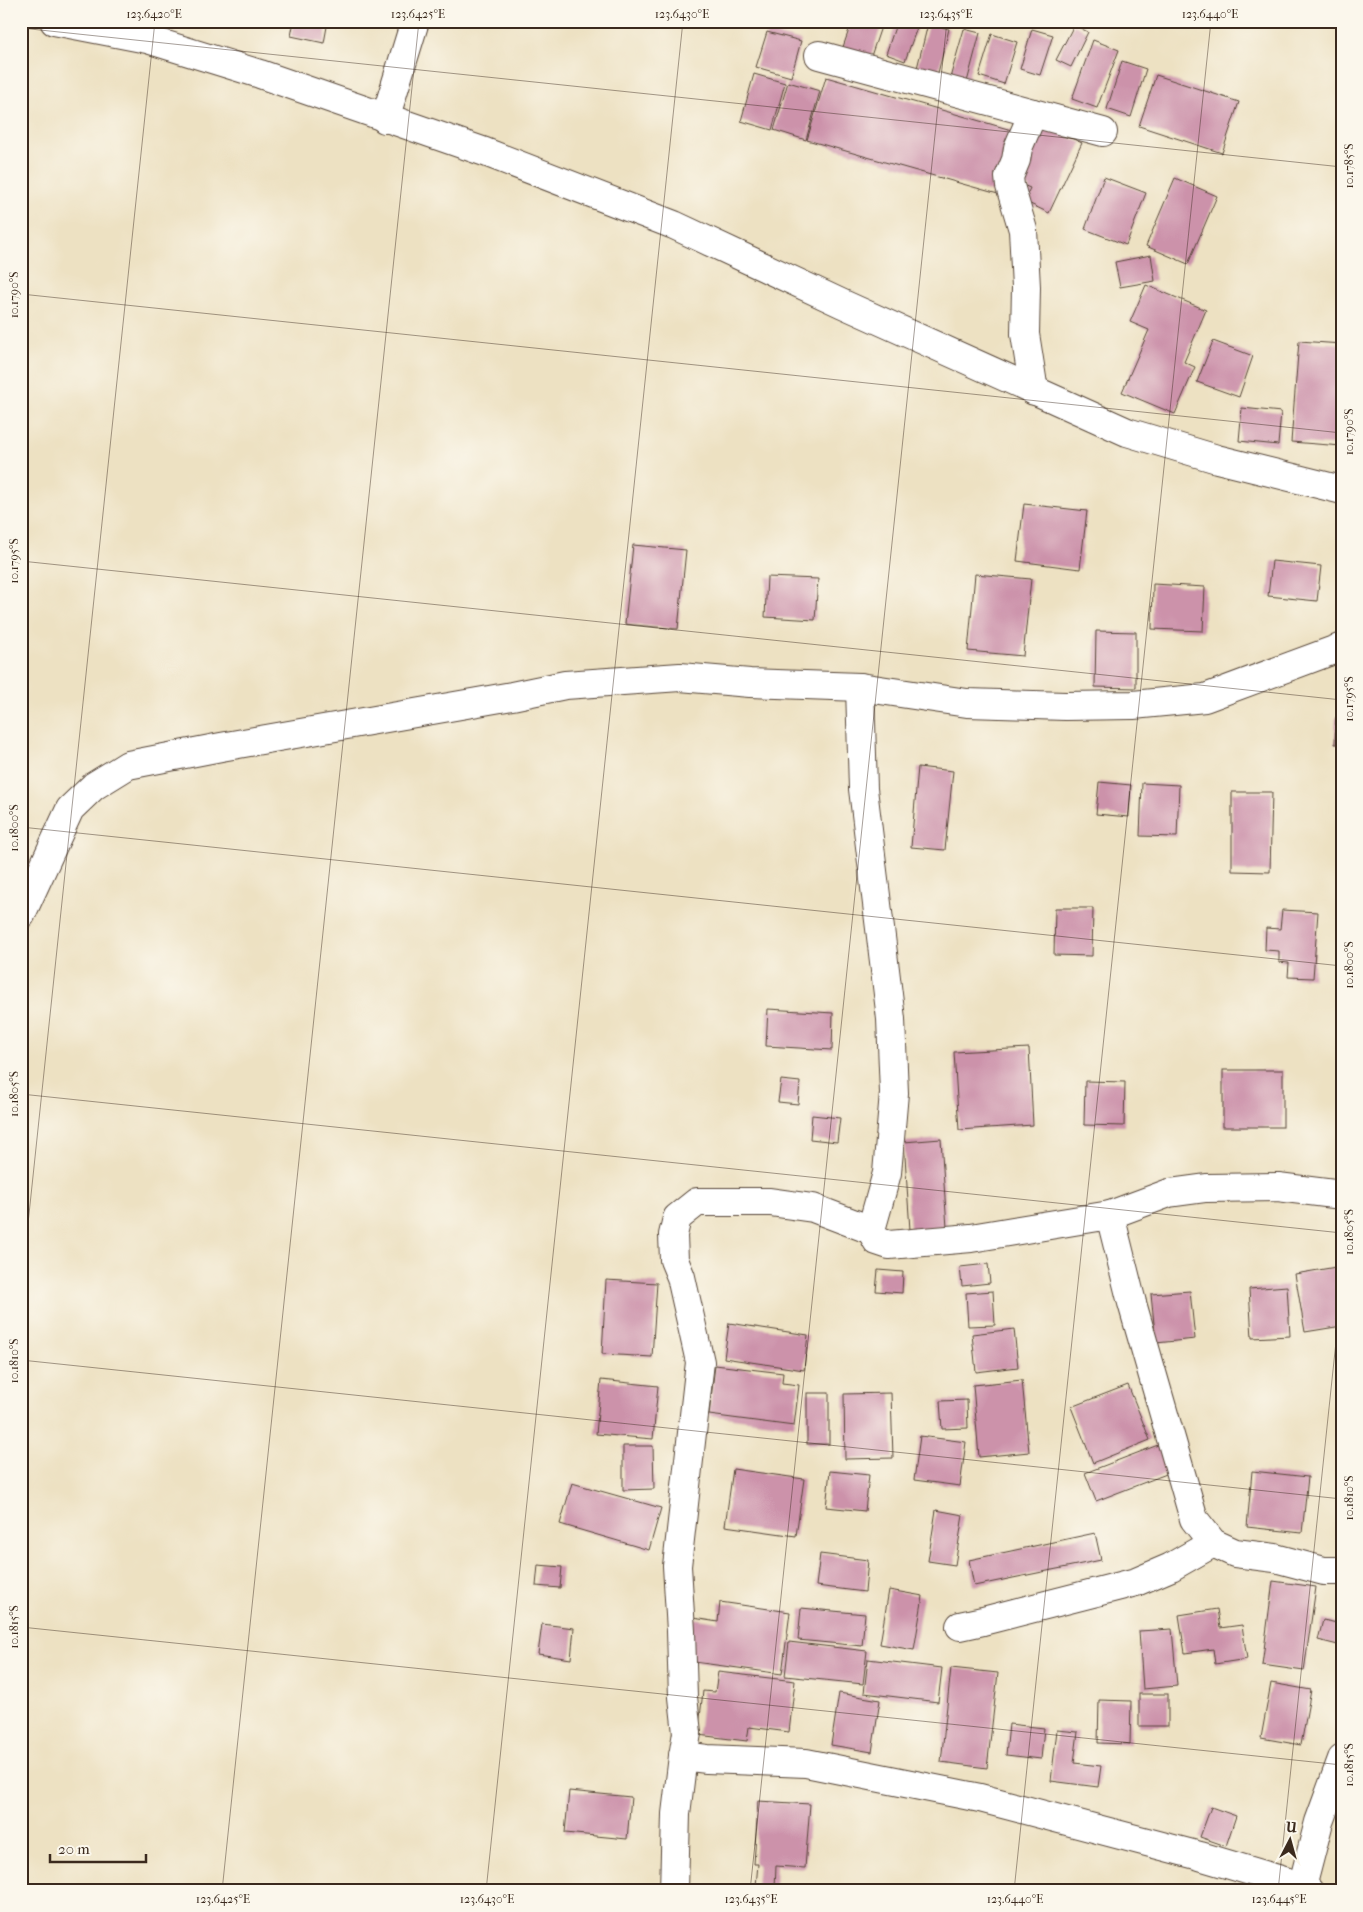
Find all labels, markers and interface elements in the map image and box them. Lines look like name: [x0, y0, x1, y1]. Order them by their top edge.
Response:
text: 123.6420°E: [126, 7, 182, 21]
text: 123.6425°E: [391, 7, 445, 21]
text: 123.6430°E: [655, 7, 709, 21]
text: 123.6435°E: [919, 7, 973, 21]
text: 123.6440°E: [1182, 7, 1238, 21]
text: 10.1785°S: [1342, 143, 1356, 189]
text: 10.1790°S: [7, 272, 21, 318]
text: 10.1790°S: [1342, 409, 1356, 455]
text: 10.1795°S: [7, 538, 21, 584]
text: 10.1795°S: [1342, 676, 1356, 722]
text: 10.1800°S: [7, 804, 21, 852]
text: 10.1800°S: [1342, 941, 1356, 989]
text: 10.1805°S: [7, 1071, 21, 1117]
text: 10.1805°S: [1342, 1209, 1356, 1255]
text: 10.1810°S: [7, 1339, 21, 1383]
text: 10.1810°S: [1342, 1476, 1356, 1520]
text: 10.1815°S: [7, 1605, 21, 1649]
text: 10.1815°S: [1342, 1743, 1356, 1787]
north arrow: [1266, 1814, 1316, 1864]
text: U: [1284, 1818, 1298, 1837]
scale bar: [50, 1832, 146, 1864]
text: 20 m: [58, 1840, 90, 1858]
text: 123.6425°E: [196, 1892, 250, 1906]
text: 123.6430°E: [460, 1892, 514, 1906]
text: 123.6435°E: [724, 1892, 778, 1906]
text: 123.6440°E: [987, 1892, 1043, 1906]
text: 123.6445°E: [1252, 1892, 1306, 1906]

